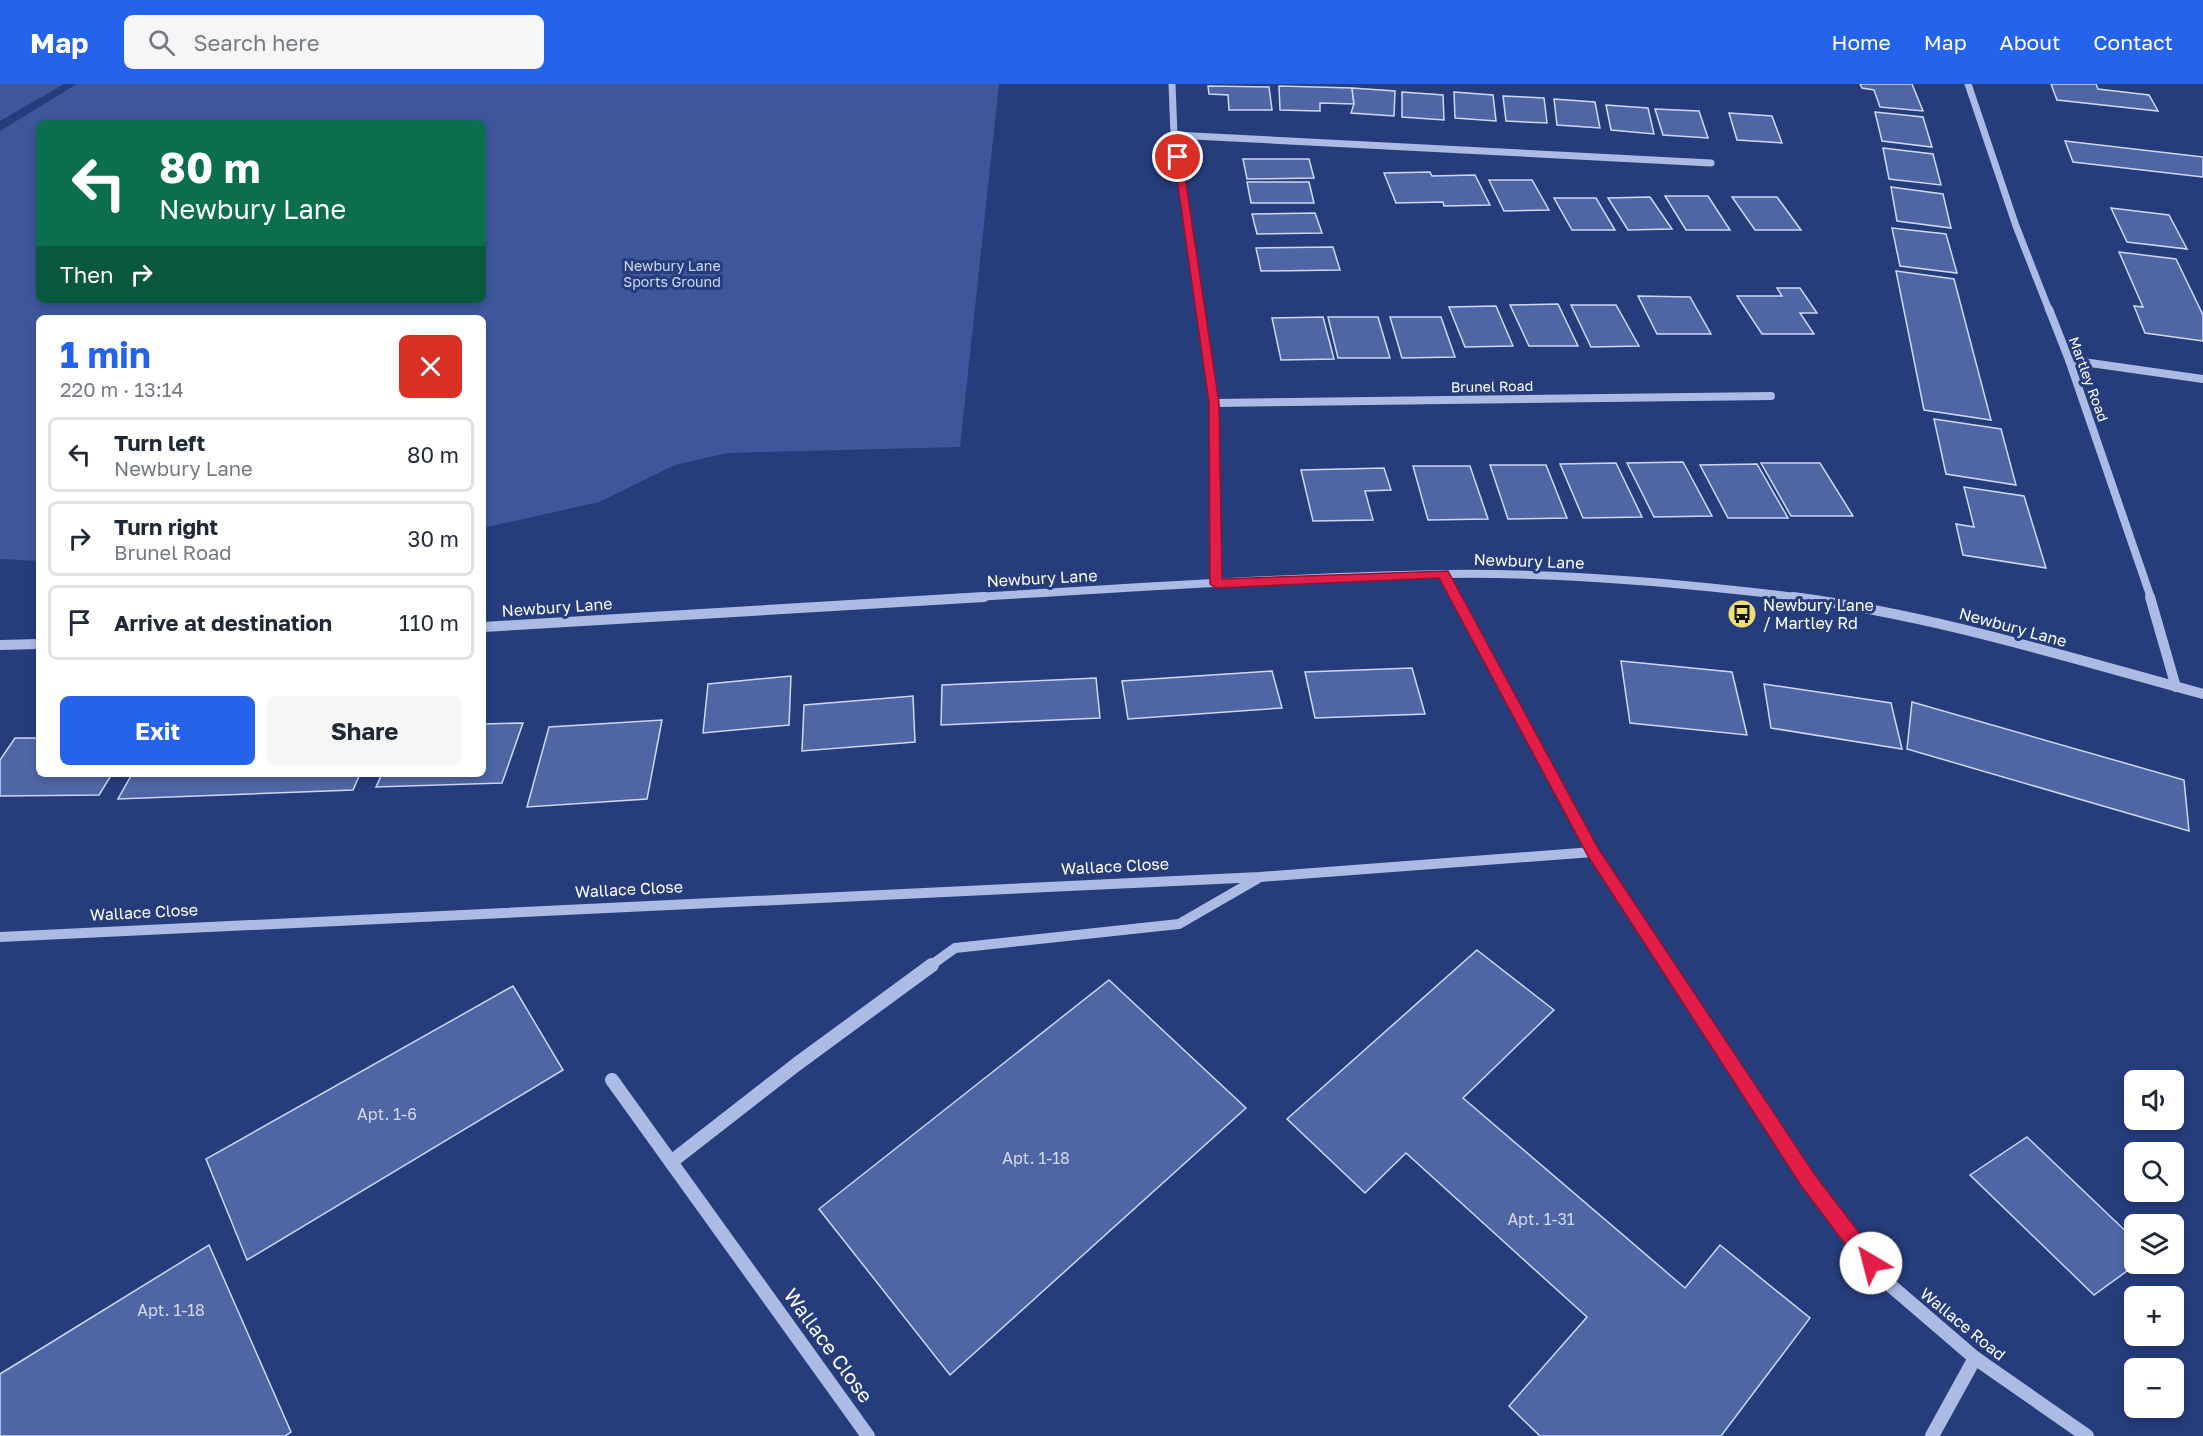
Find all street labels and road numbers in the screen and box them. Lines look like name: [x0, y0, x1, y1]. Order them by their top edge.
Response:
street label: Martley Road: [2066, 334, 2112, 424]
street label: Brunel Road: [1451, 377, 1533, 395]
street label: Newbury Lane: [1473, 549, 1585, 573]
street label: Newbury Lane: [986, 565, 1098, 591]
street label: Newbury Lane: [501, 593, 613, 621]
street label: Newbury Lane: [1957, 603, 2069, 651]
street label: Wallace Close: [1060, 853, 1170, 879]
street label: Wallace Close: [574, 876, 684, 902]
street label: Wallace Close: [89, 899, 199, 925]
street label: Wallace Close: [780, 1283, 878, 1407]
street label: Wallace Road: [1916, 1283, 2010, 1365]

